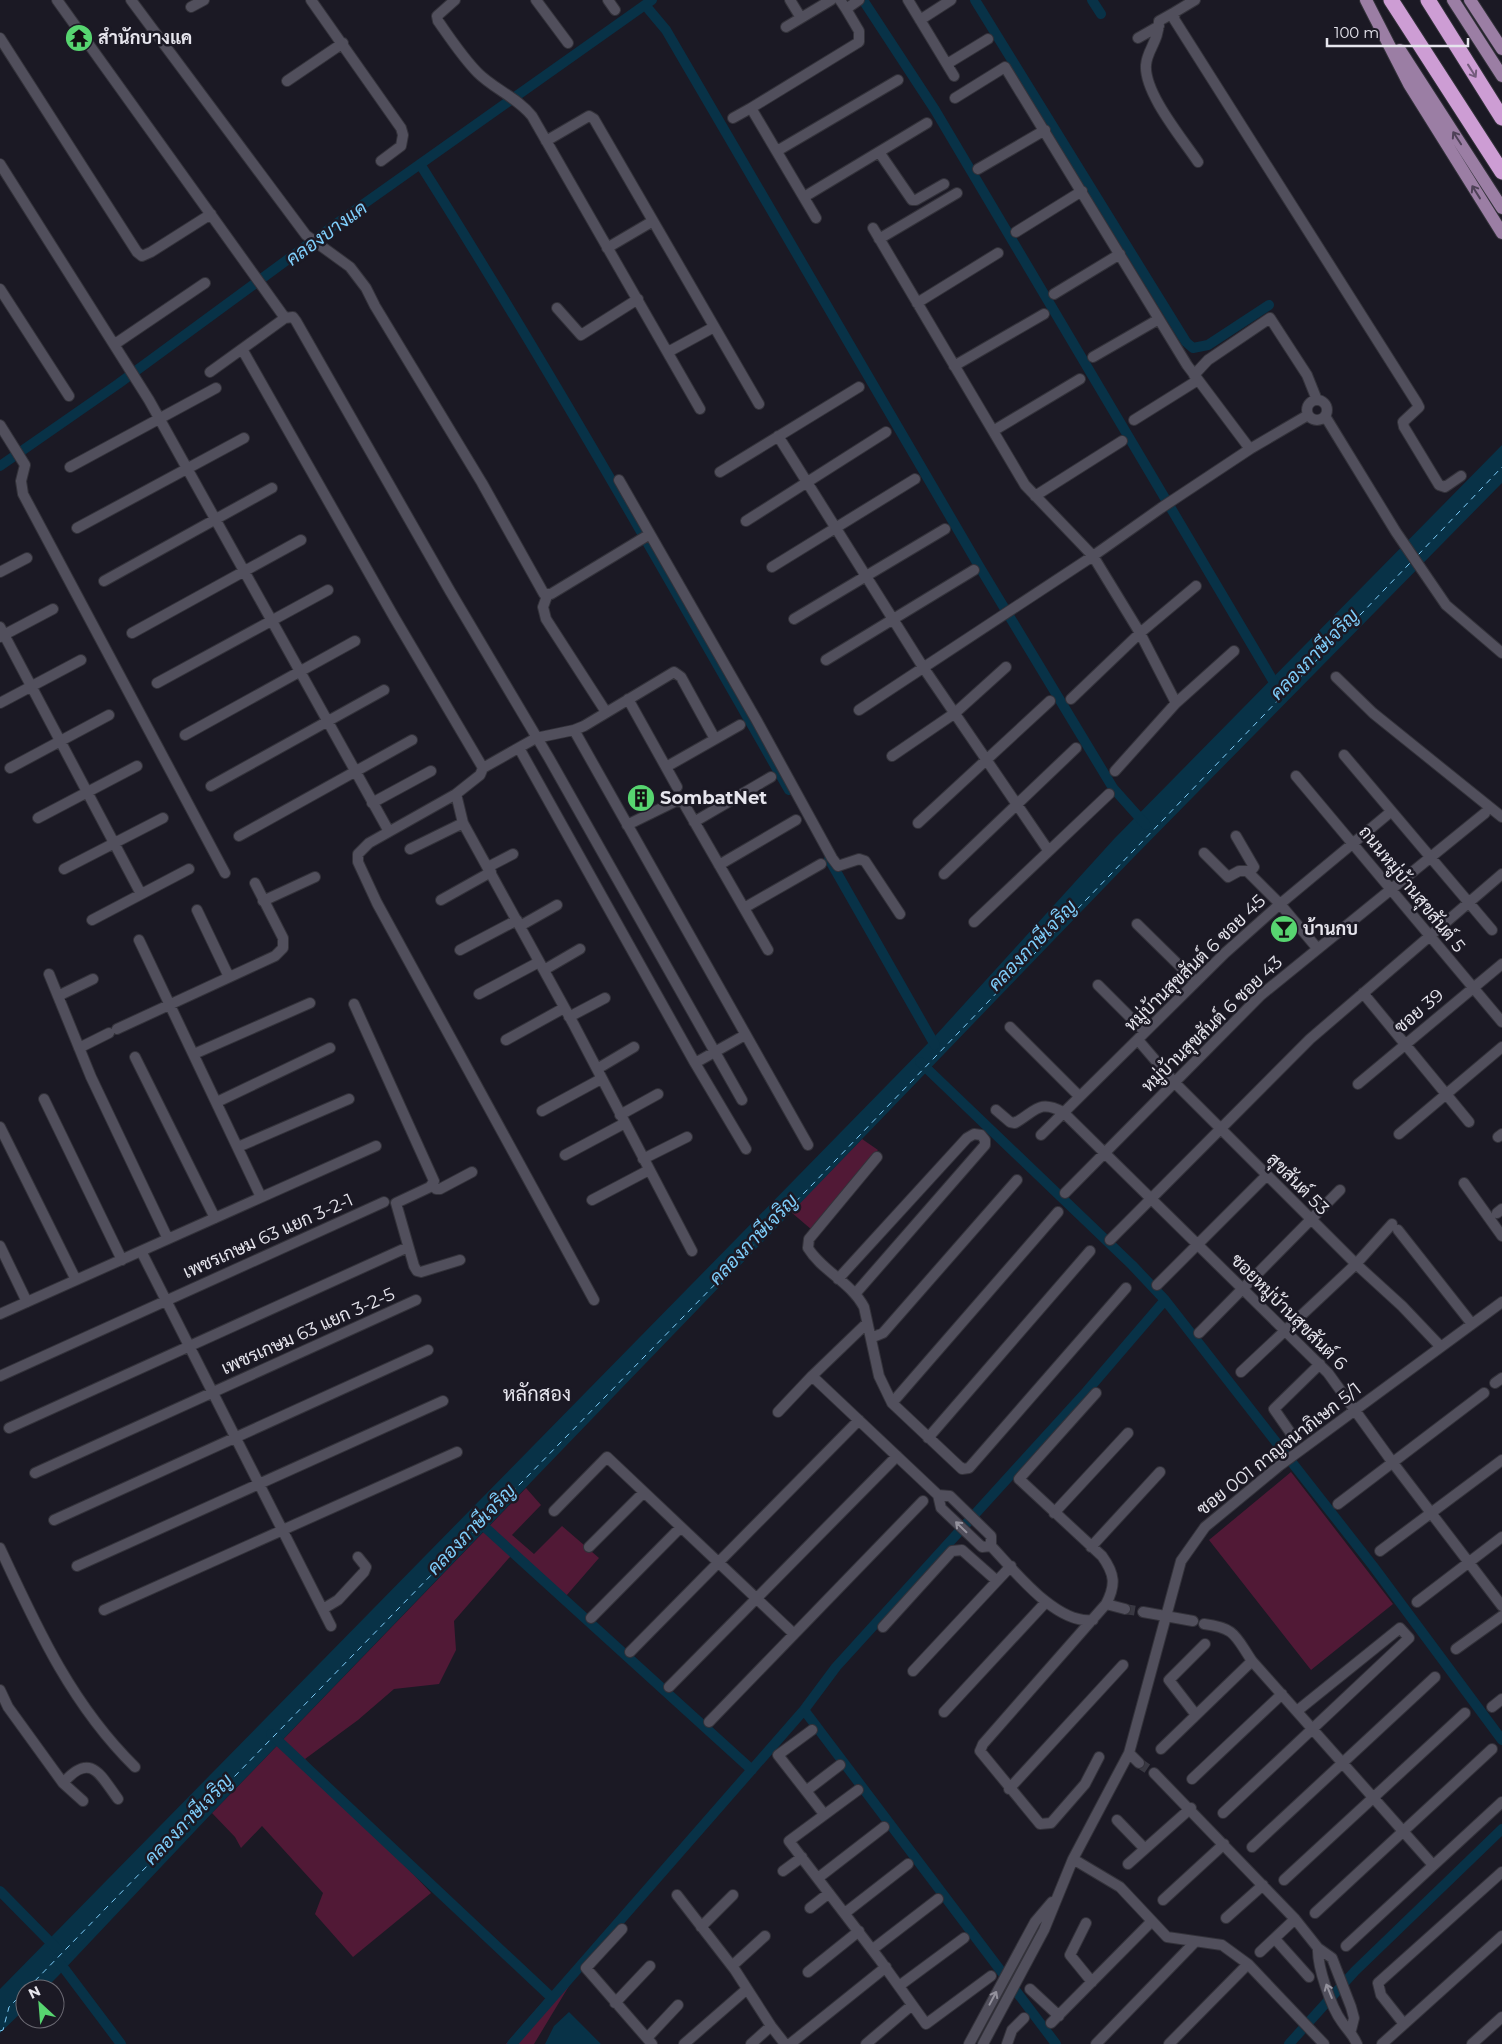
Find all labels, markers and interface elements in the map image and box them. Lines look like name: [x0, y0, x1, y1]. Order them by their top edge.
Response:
scale bar: [1327, 15, 1468, 47]
temple icon: สำนักบางแค: [64, 23, 94, 53]
text: 100 m: [1334, 23, 1379, 42]
place label: สำนักบางแค: [98, 26, 192, 49]
one-way arrow: [1468, 64, 1478, 78]
one-way arrow: [1451, 131, 1461, 145]
one-way arrow: [1471, 185, 1481, 199]
water label: คลองบางแค: [281, 196, 371, 271]
water label: คลองภาษีเจริญ: [1265, 603, 1364, 705]
building icon: SombatNet: [626, 783, 656, 813]
place label: SombatNet: [660, 787, 767, 809]
street label: ถนนหมู่บ้านสุขสันต์ 5: [1353, 820, 1471, 958]
street label: หมู่บ้านสุขสันต์ 6 ซอย 45: [1119, 889, 1271, 1037]
water label: คลองภาษีเจริญ: [983, 894, 1082, 996]
bar icon: บ้านกบ: [1269, 914, 1299, 944]
place label: บ้านกบ: [1303, 917, 1358, 940]
street label: หมู่บ้านสุขสันต์ 6 ซอย 43: [1136, 950, 1288, 1098]
street label: ซอย 39: [1390, 984, 1448, 1038]
street label: สุขสันต์ 53: [1262, 1147, 1335, 1220]
water label: คลองภาษีเจริญ: [704, 1188, 803, 1290]
street label: เพชรเกษม 63 แยก 3-2-1: [180, 1189, 356, 1283]
street label: ซอยหมู่บ้านสุขสันต์ 6: [1225, 1248, 1353, 1376]
street label: เพชรเกษม 63 แยก 3-2-5: [218, 1283, 398, 1379]
street label: ซอย 001 กาญจนาภิเษก 5/1: [1192, 1378, 1366, 1520]
district label: หลักสอง: [503, 1382, 571, 1406]
water label: คลองภาษีเจริญ: [422, 1478, 521, 1580]
one-way arrow: [955, 1521, 967, 1534]
water label: คลองภาษีเจริญ: [139, 1768, 238, 1870]
north arrow: [15, 1979, 65, 2029]
text: N: [25, 1982, 43, 2003]
one-way arrow: [1323, 1984, 1333, 1999]
one-way arrow: [989, 1991, 999, 2006]

